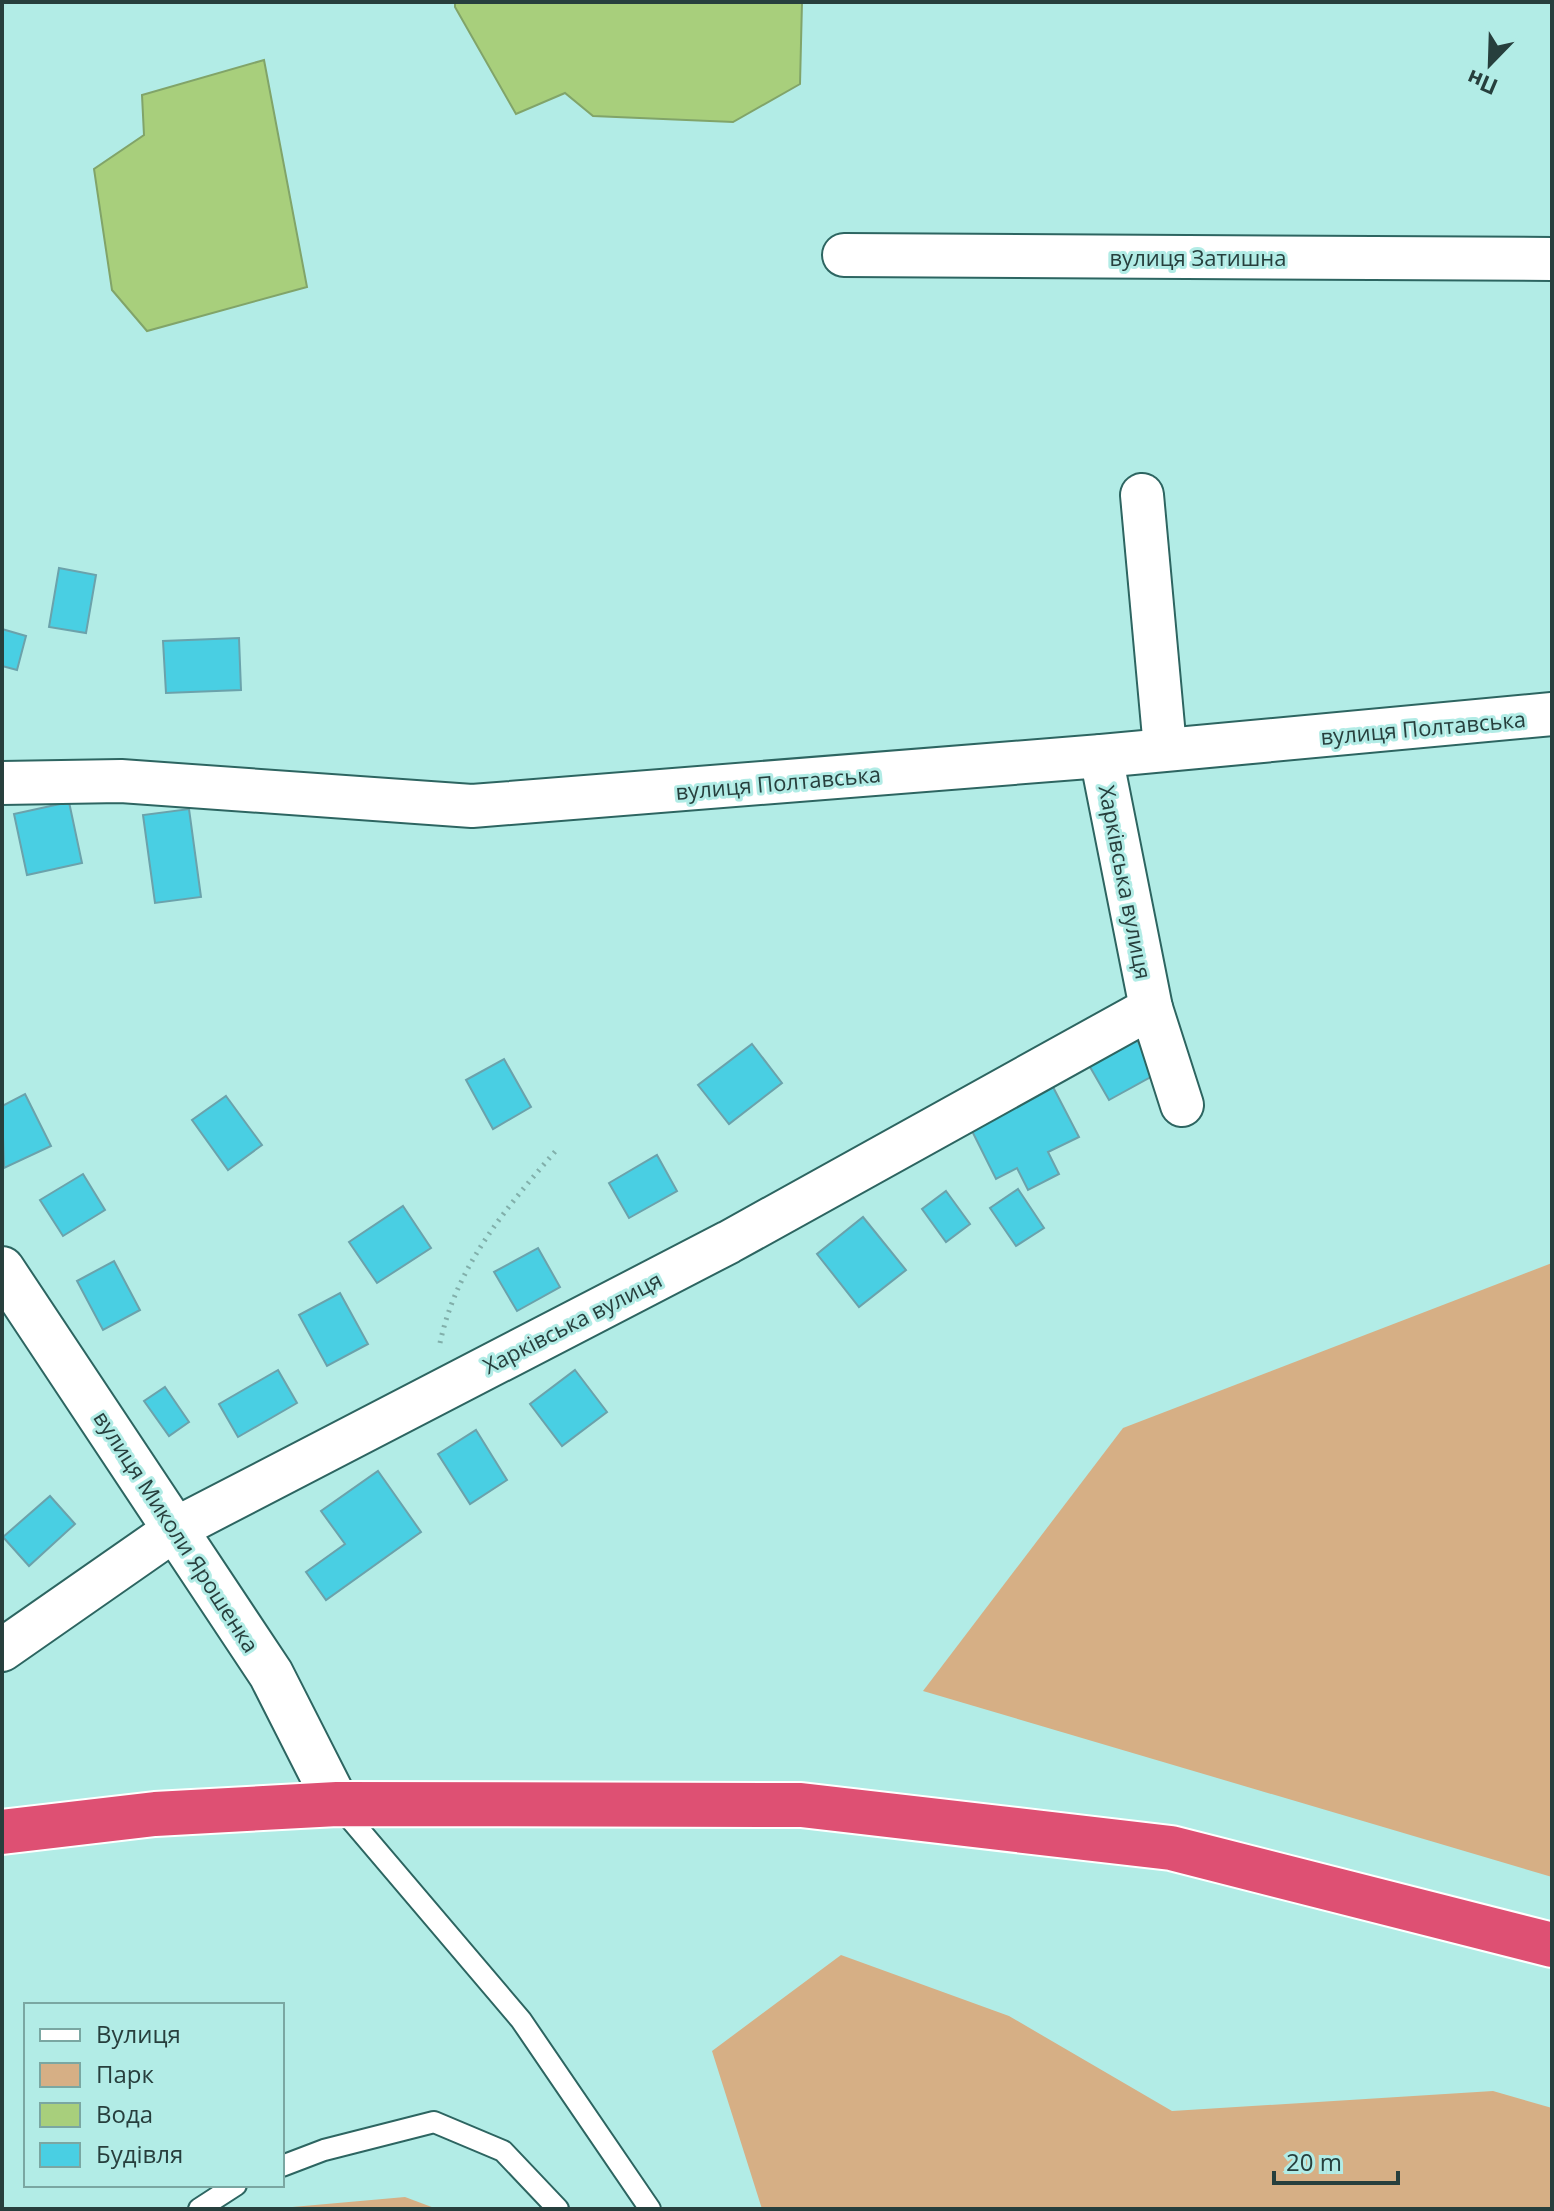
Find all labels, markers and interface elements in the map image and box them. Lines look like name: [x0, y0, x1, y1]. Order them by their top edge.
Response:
north arrow: [1450, 24, 1530, 104]
text: Пн: [1462, 63, 1502, 103]
street label: вулиця Затишна: [1109, 242, 1287, 272]
street label: вулиця Полтавська: [1319, 703, 1527, 751]
street label: вулиця Полтавська: [674, 758, 882, 806]
street label: Харківська вулиця: [1092, 782, 1160, 982]
street label: Харківська вулиця: [477, 1264, 667, 1380]
street label: вулиця Миколи Ярошенка: [87, 1404, 267, 1658]
legend: [24, 2003, 284, 2187]
text: Вулиця: [96, 2017, 181, 2050]
text: Парк: [96, 2057, 154, 2090]
text: Вода: [96, 2097, 153, 2130]
scale bar: [1274, 2135, 1398, 2185]
text: Будівля: [96, 2137, 183, 2170]
text: 20 m: [1286, 2145, 1342, 2178]

